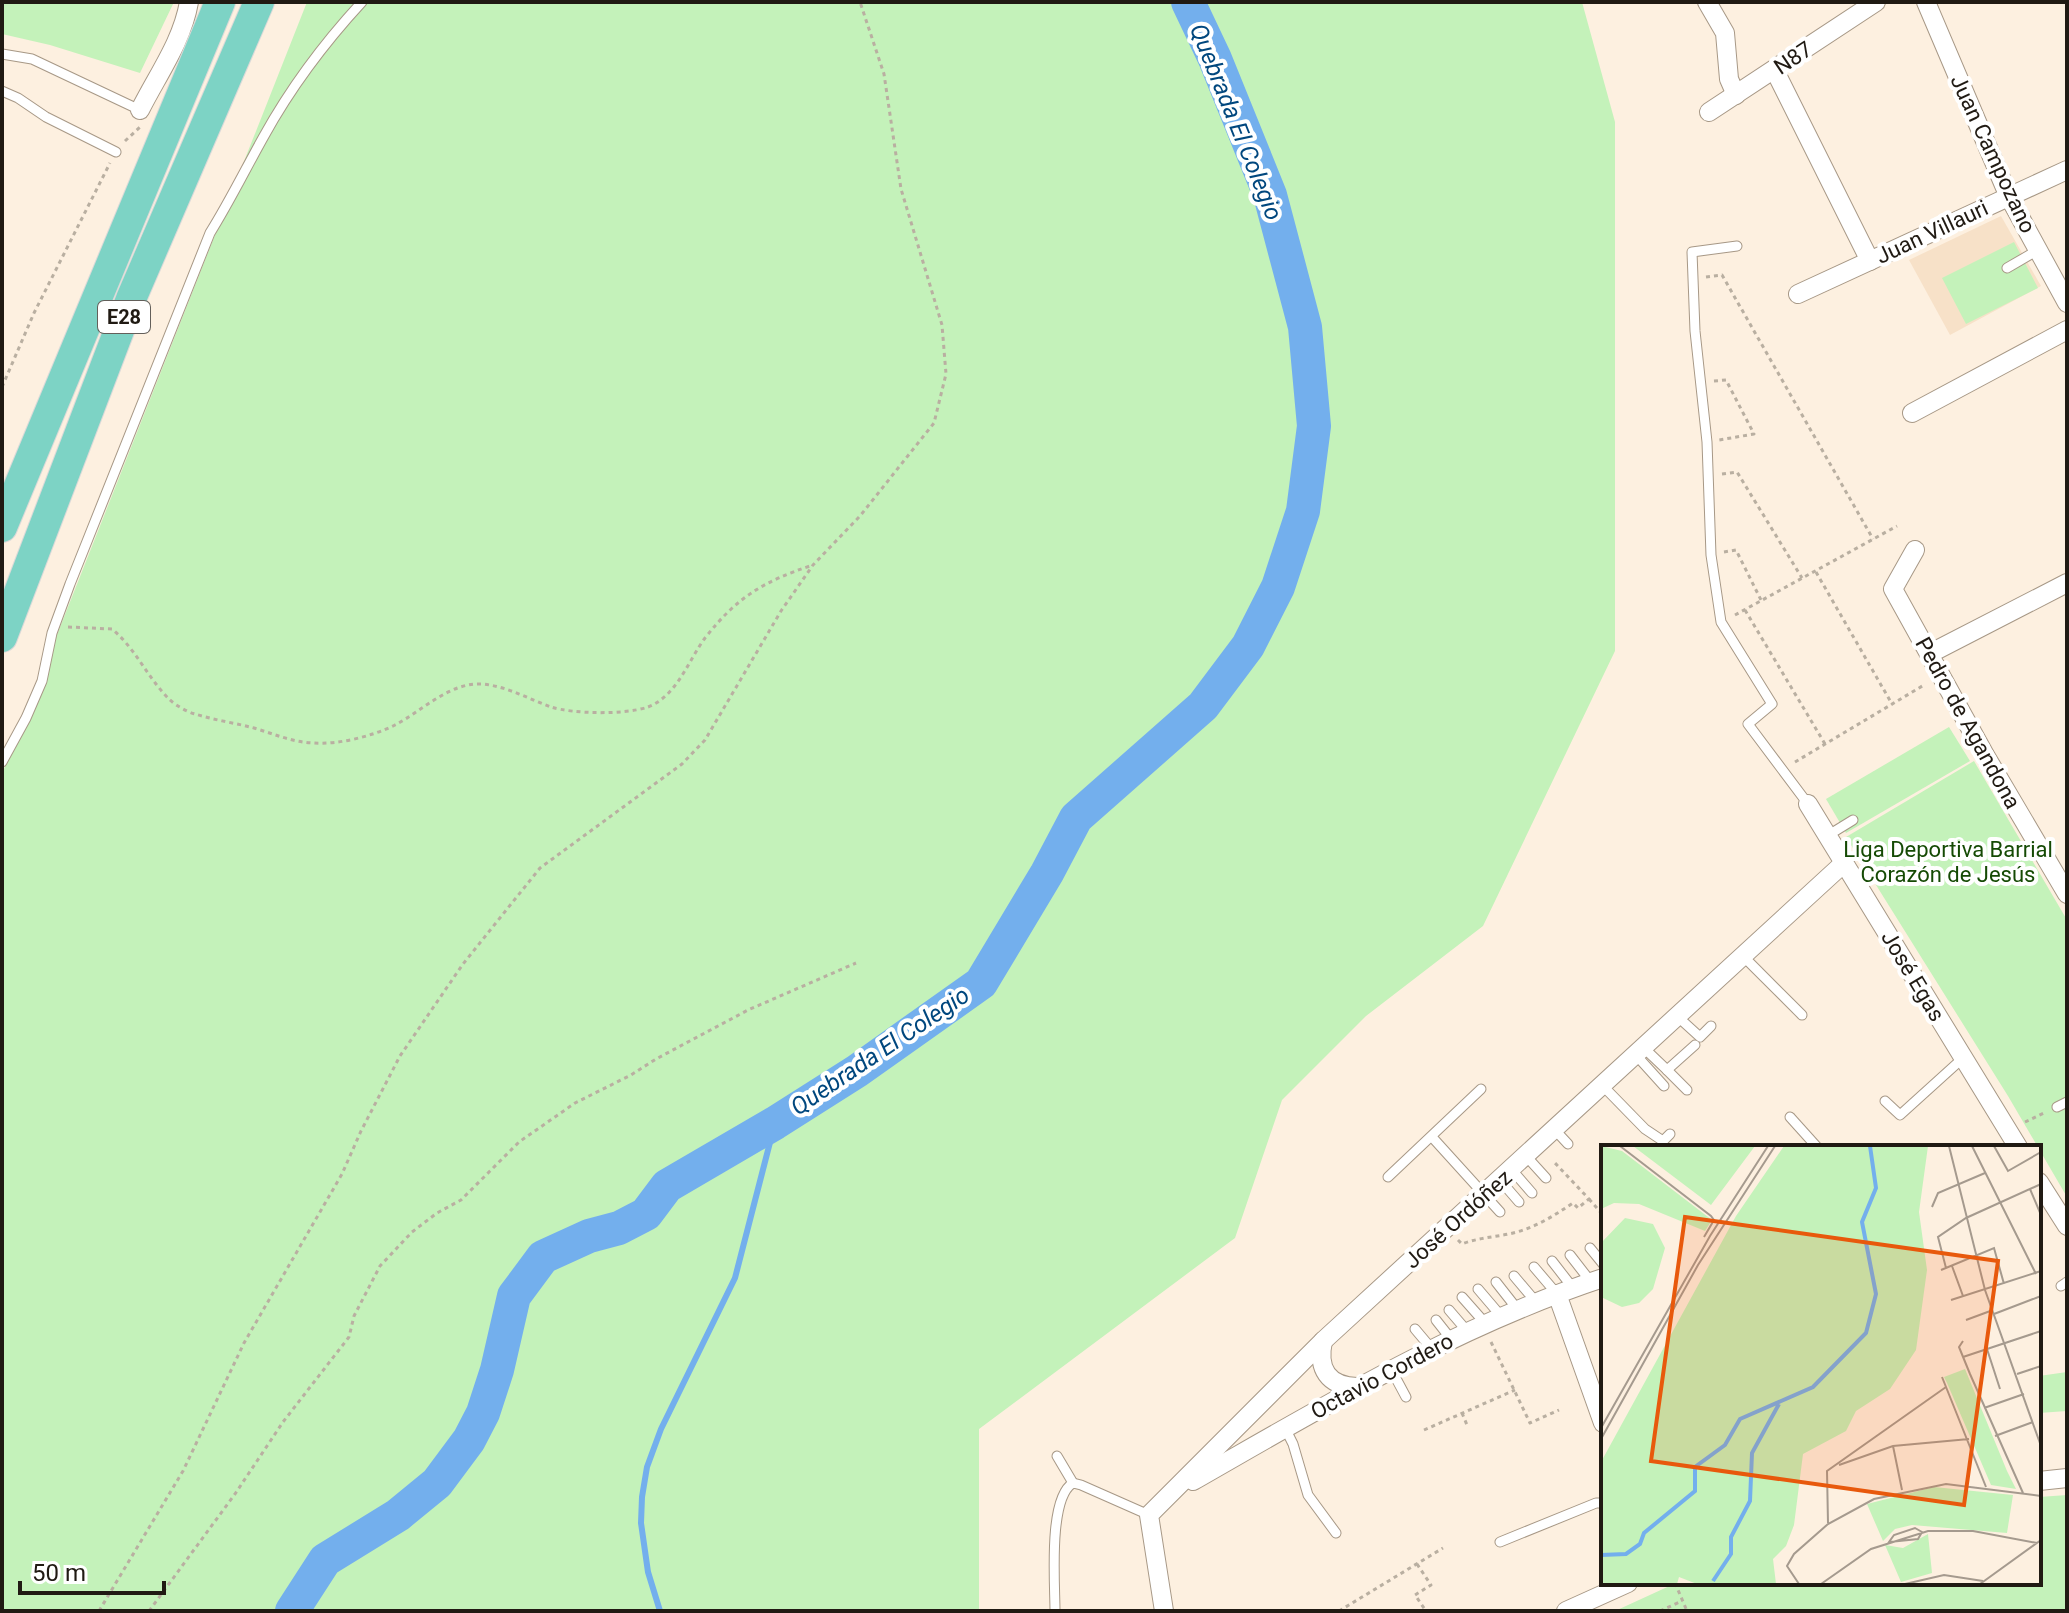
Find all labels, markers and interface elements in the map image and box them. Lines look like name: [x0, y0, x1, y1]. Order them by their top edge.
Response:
water label: Quebrada El Colegio: [1184, 20, 1288, 224]
street label: N87: [1769, 36, 1817, 80]
street label: Juan Campozano: [1945, 71, 2041, 237]
street label: Juan Villauri: [1872, 195, 1992, 269]
road number: E28: [98, 301, 150, 333]
street label: Pedro de Agandona: [1910, 633, 2026, 813]
park label: Liga Deportiva Barrial Corazón de Jesús: [1843, 837, 2053, 887]
street label: José Egas: [1876, 926, 1950, 1026]
water label: Quebrada El Colegio: [785, 981, 975, 1121]
inset map: [1601, 1145, 2041, 1585]
street label: José Ordóñez: [1399, 1164, 1517, 1274]
street label: Octavio Cordero: [1307, 1328, 1457, 1424]
scale bar: [20, 1545, 164, 1595]
text: 50 m: [32, 1559, 86, 1587]

